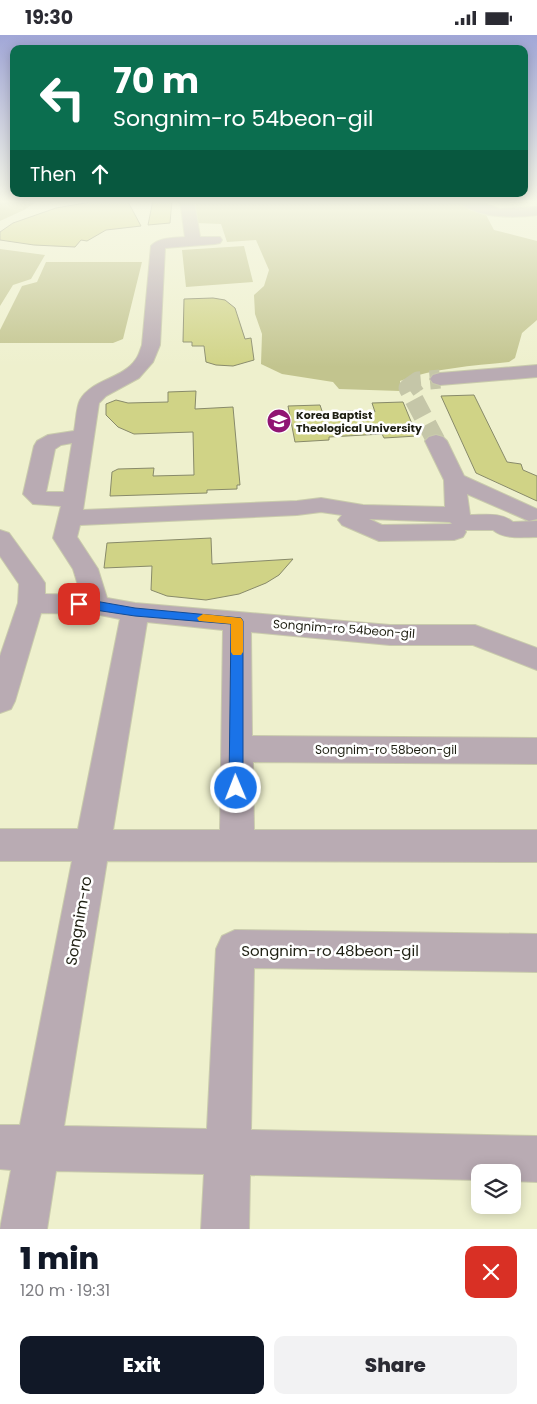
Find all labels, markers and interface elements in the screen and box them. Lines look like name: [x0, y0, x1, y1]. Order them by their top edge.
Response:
text: 19:30: [25, 4, 73, 31]
text: 70 m: [113, 56, 199, 105]
icon: left: [30, 65, 95, 130]
text: Songnim-ro 54beon-gil: [113, 103, 374, 134]
icon: ahead: [86, 160, 114, 188]
text: Then: [30, 161, 76, 188]
place label: Korea Baptist Theological University: [296, 407, 422, 436]
school or university icon: Korea Baptist Theological University: [266, 408, 292, 434]
pin: [58, 583, 100, 625]
icon: arrive: [65, 590, 93, 618]
street label: Songnim-ro 54beon-gil: [273, 615, 416, 642]
street label: Songnim-ro 58beon-gil: [315, 741, 457, 758]
position arrow: [209, 761, 261, 813]
street label: Songnim-ro: [60, 875, 97, 967]
street label: Songnim-ro 48beon-gil: [241, 940, 419, 961]
map controls: [471, 1164, 521, 1214]
button: layers: [471, 1164, 521, 1214]
text: 1 min: [20, 1237, 99, 1280]
button: close: [465, 1246, 517, 1298]
text: 120 m · 19:31: [20, 1279, 110, 1302]
button: Exit: [20, 1336, 264, 1394]
button: Share: [274, 1336, 517, 1394]

